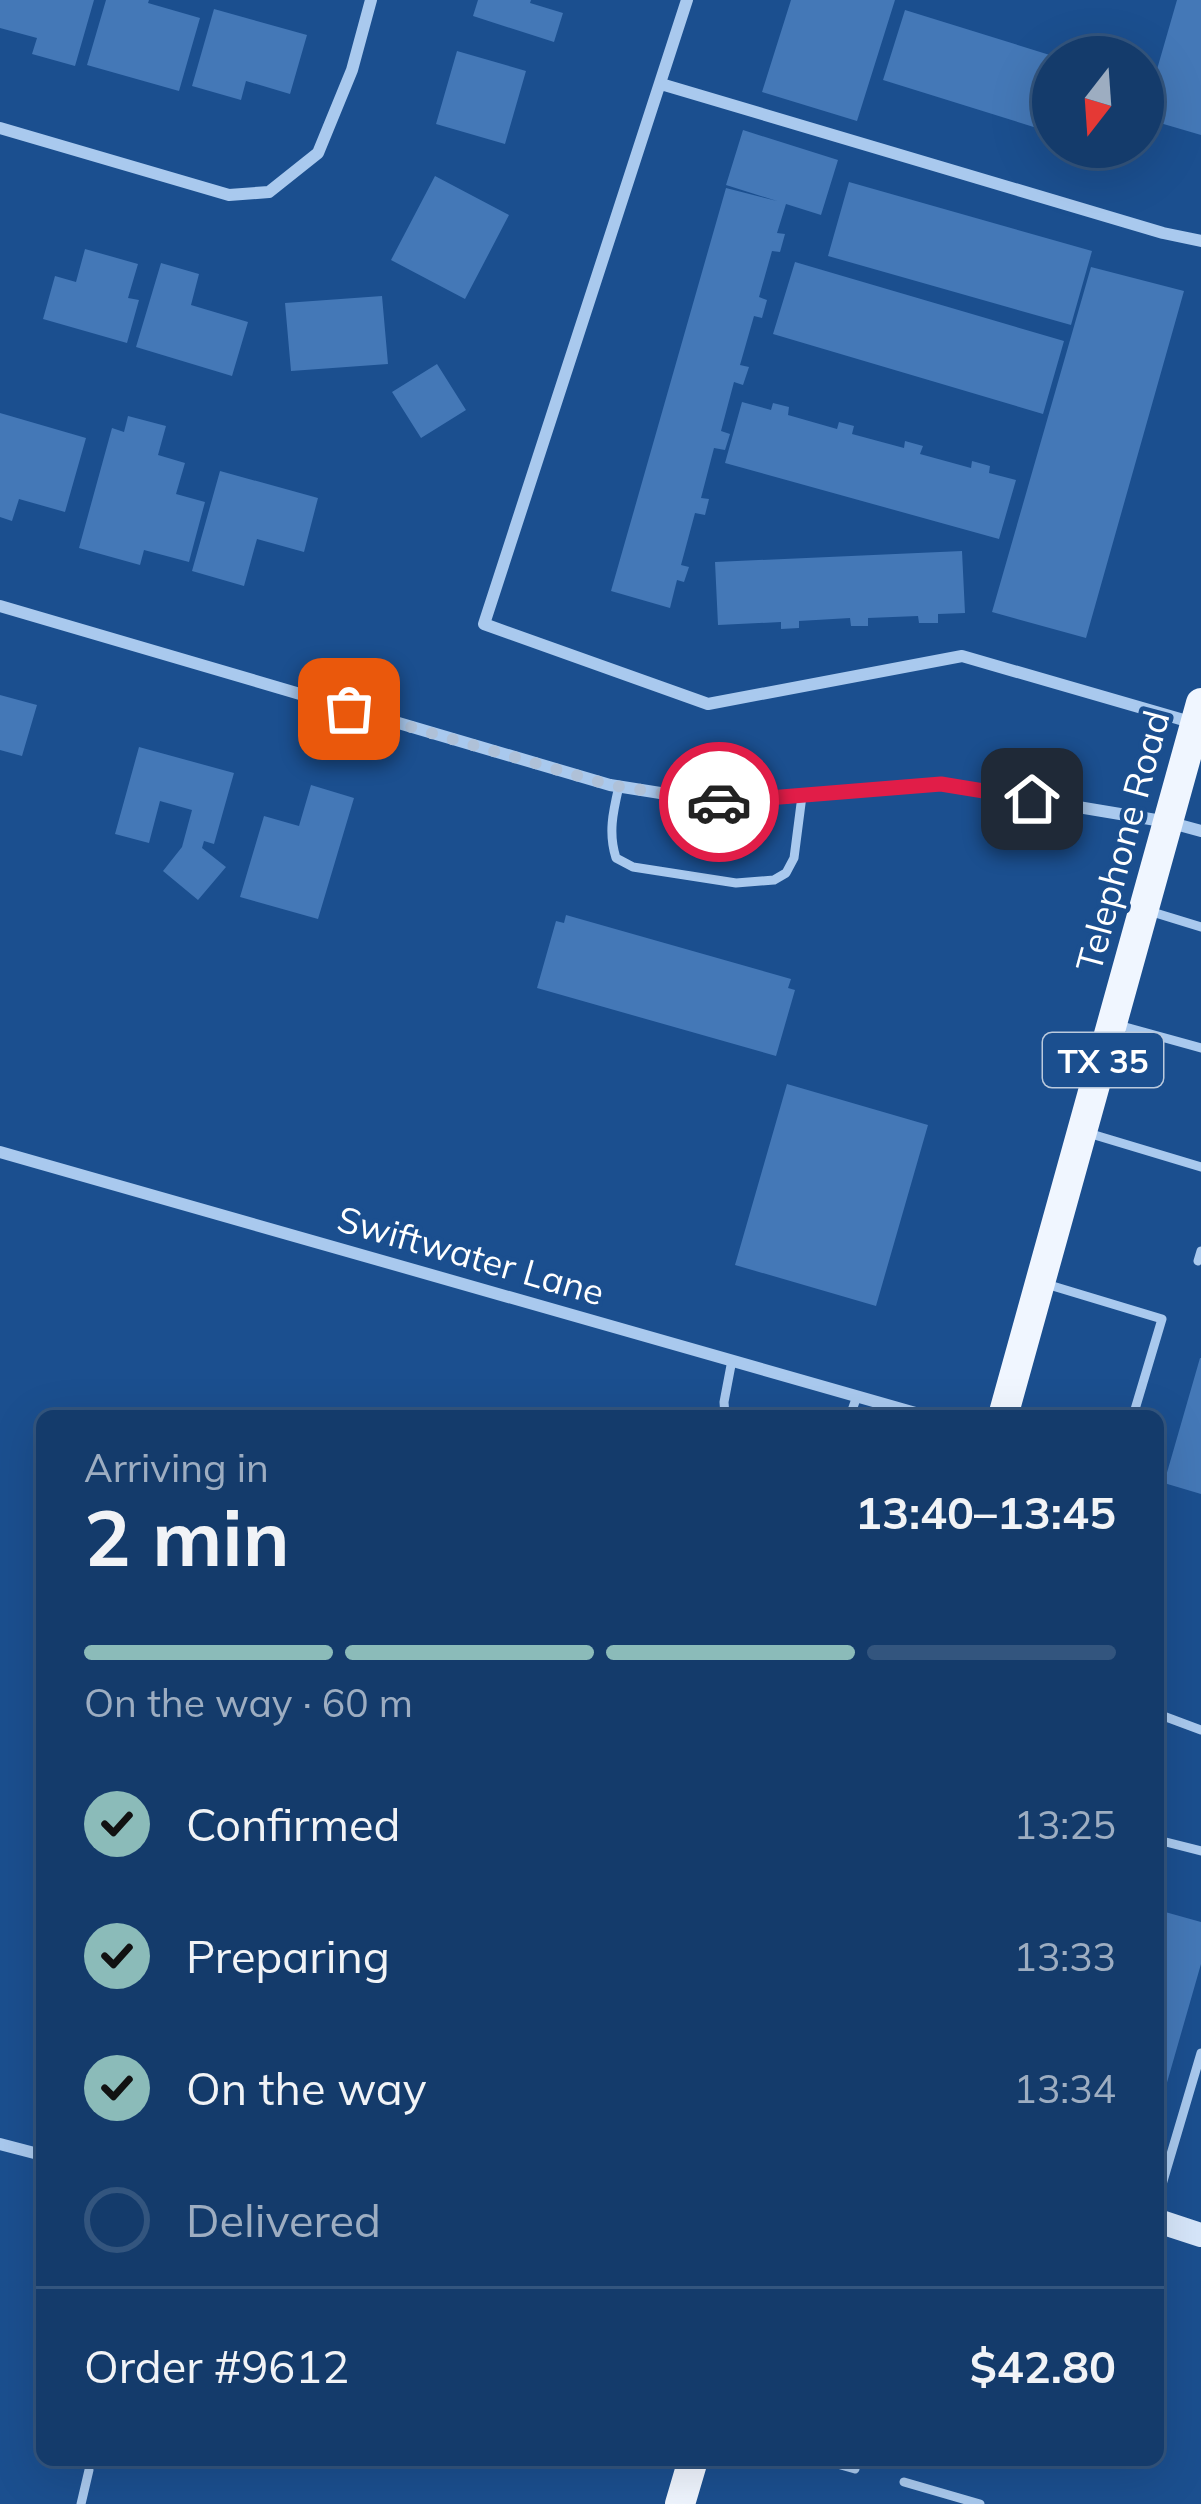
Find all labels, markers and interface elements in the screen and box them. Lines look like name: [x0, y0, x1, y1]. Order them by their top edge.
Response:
north arrow: [1032, 36, 1164, 168]
map controls: [1032, 36, 1164, 168]
pin: [298, 658, 400, 760]
icon: bag: [316, 676, 382, 742]
street label: Telephone Road: [1066, 706, 1178, 976]
courier: [659, 742, 779, 862]
pin: [981, 748, 1083, 850]
icon: home: [999, 766, 1065, 832]
icon: car: [686, 769, 752, 835]
road number: TX 35: [1043, 1033, 1163, 1087]
street label: Swiftwater Lane: [333, 1195, 609, 1315]
text: Arriving in: [84, 1443, 269, 1492]
text: 13:40–13:45: [855, 1484, 1116, 1540]
text: 2 min: [84, 1488, 290, 1586]
text: On the way · 60 m: [84, 1678, 413, 1727]
icon: check: [84, 1791, 150, 1857]
text: Confirmed: [186, 1796, 400, 1852]
text: 13:25: [1014, 1800, 1116, 1849]
icon: check: [84, 1923, 150, 1989]
text: Preparing: [186, 1928, 390, 1984]
text: 13:33: [1014, 1932, 1116, 1981]
icon: check: [84, 2055, 150, 2121]
text: On the way: [186, 2060, 427, 2116]
text: 13:34: [1014, 2064, 1116, 2113]
text: Delivered: [186, 2192, 381, 2248]
text: Order #9612: [84, 2338, 349, 2394]
text: $42.80: [970, 2338, 1116, 2394]

